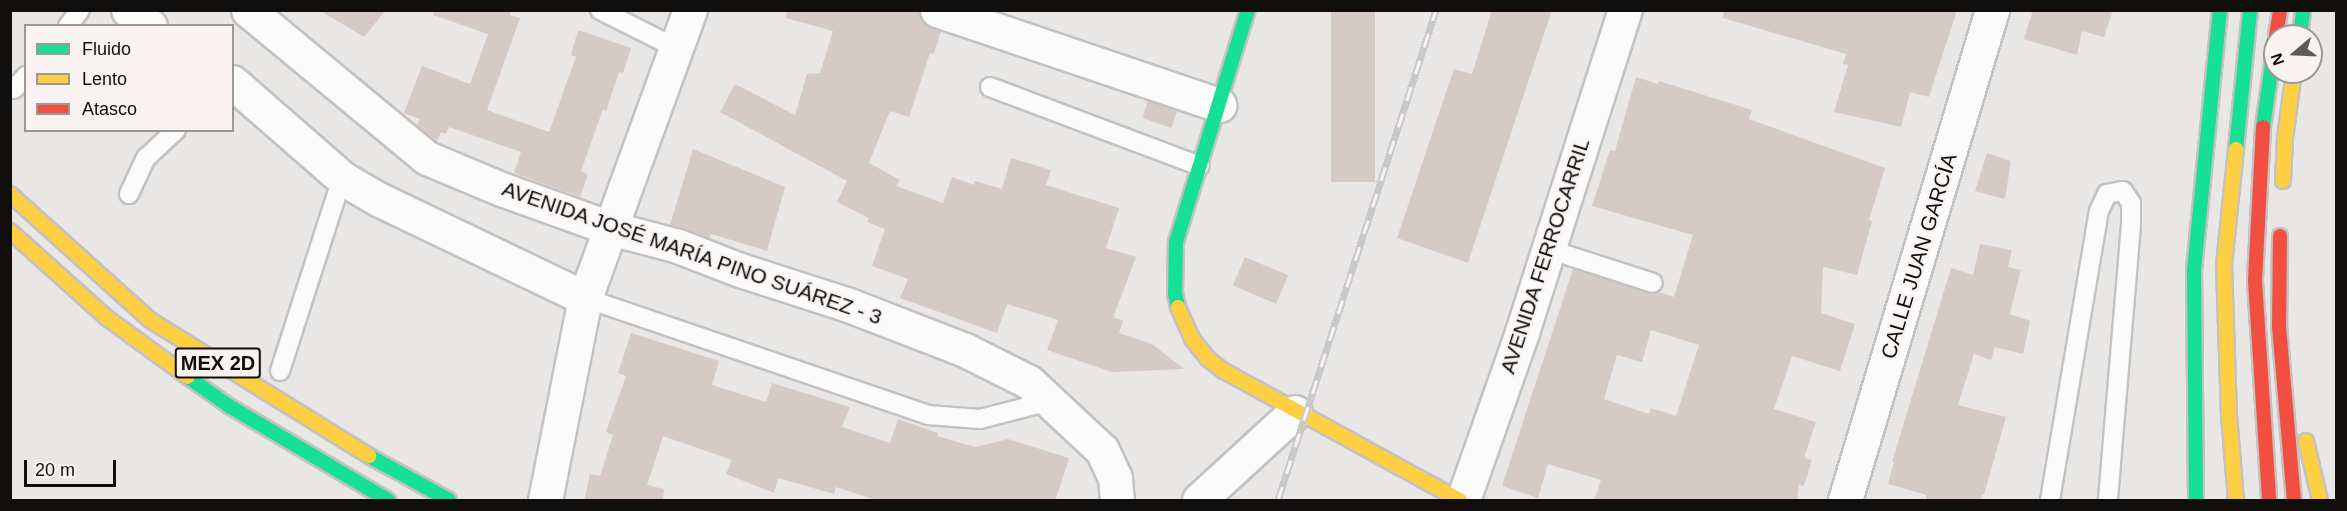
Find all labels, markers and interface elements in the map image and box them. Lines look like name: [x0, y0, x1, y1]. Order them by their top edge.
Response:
legend: [24, 24, 234, 132]
north arrow: [2263, 24, 2323, 84]
text: Fluido: [82, 39, 131, 59]
text: N: [2267, 51, 2287, 68]
text: Lento: [82, 69, 127, 89]
text: Atasco: [82, 99, 137, 119]
street label: AVENIDA FERROCARRIL: [1495, 135, 1595, 377]
street label: CALLE JUAN GARCÍA: [1876, 150, 1962, 362]
street label: AVENIDA JOSÉ MARÍA PINO SUÁREZ - 3: [498, 176, 886, 330]
road number: MEX 2D: [174, 346, 262, 380]
scale bar: [27, 448, 118, 486]
text: 20 m: [35, 460, 75, 480]

